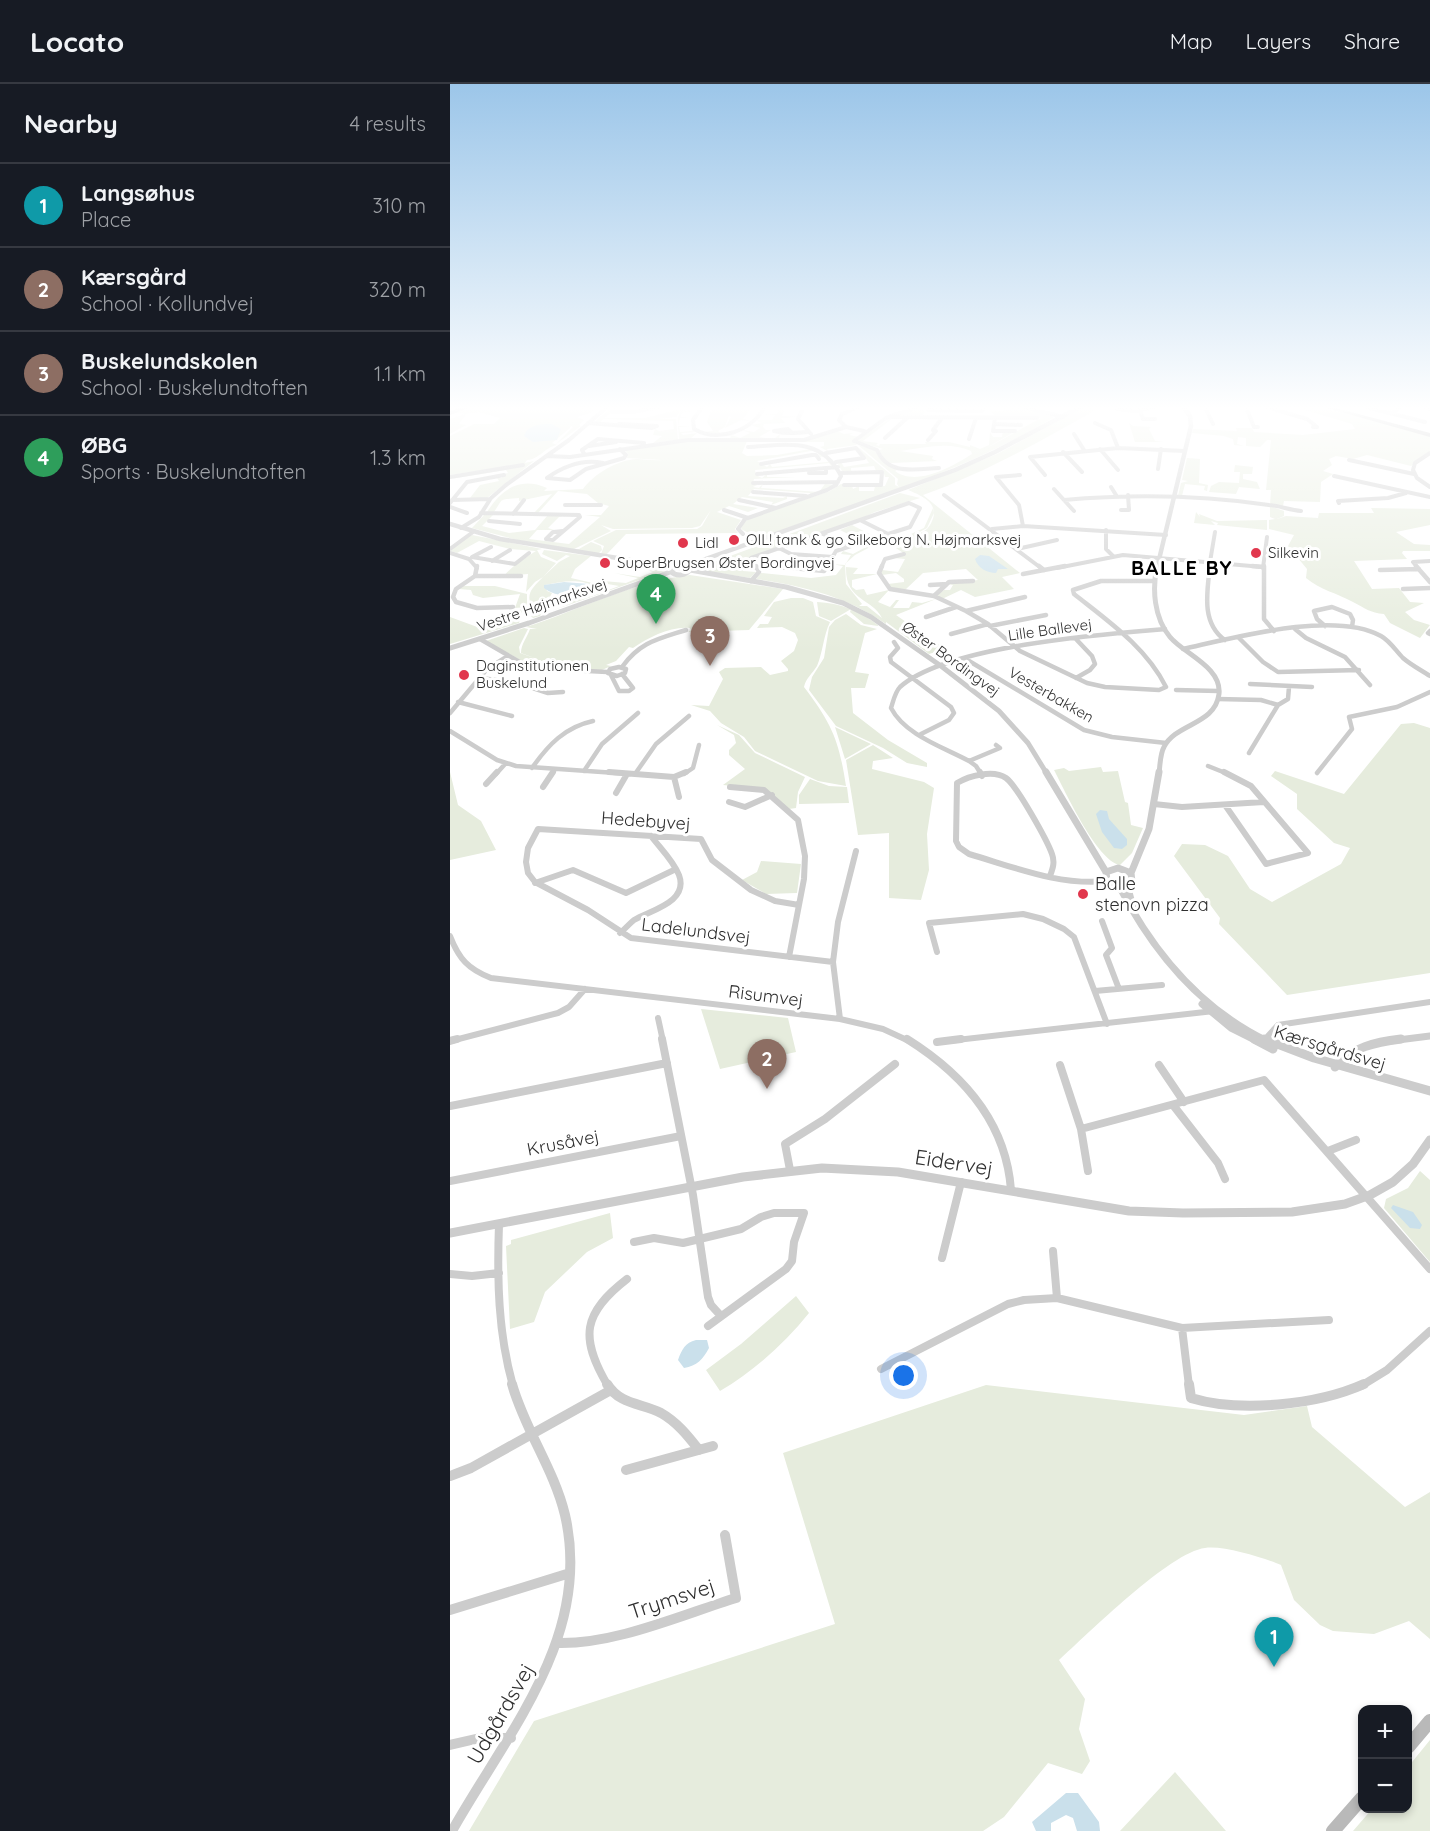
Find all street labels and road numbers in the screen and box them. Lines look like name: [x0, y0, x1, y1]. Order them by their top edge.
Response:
street label: Vestre Højmarksvej: [474, 573, 609, 636]
street label: Lille Ballevej: [1007, 614, 1093, 645]
street label: Øster Bordingvej: [899, 617, 1004, 700]
street label: Vesterbakken: [1005, 662, 1097, 727]
street label: Hedebyvej: [600, 806, 692, 835]
street label: Ladelundsvej: [640, 912, 752, 949]
street label: Risumvej: [727, 979, 805, 1012]
street label: Kærsgårdsvej: [1271, 1020, 1389, 1076]
street label: Krusåvej: [525, 1124, 601, 1161]
street label: Eidervej: [913, 1143, 995, 1181]
street label: Trymsvej: [625, 1572, 718, 1624]
street label: Udgårdsvej: [461, 1658, 539, 1769]

